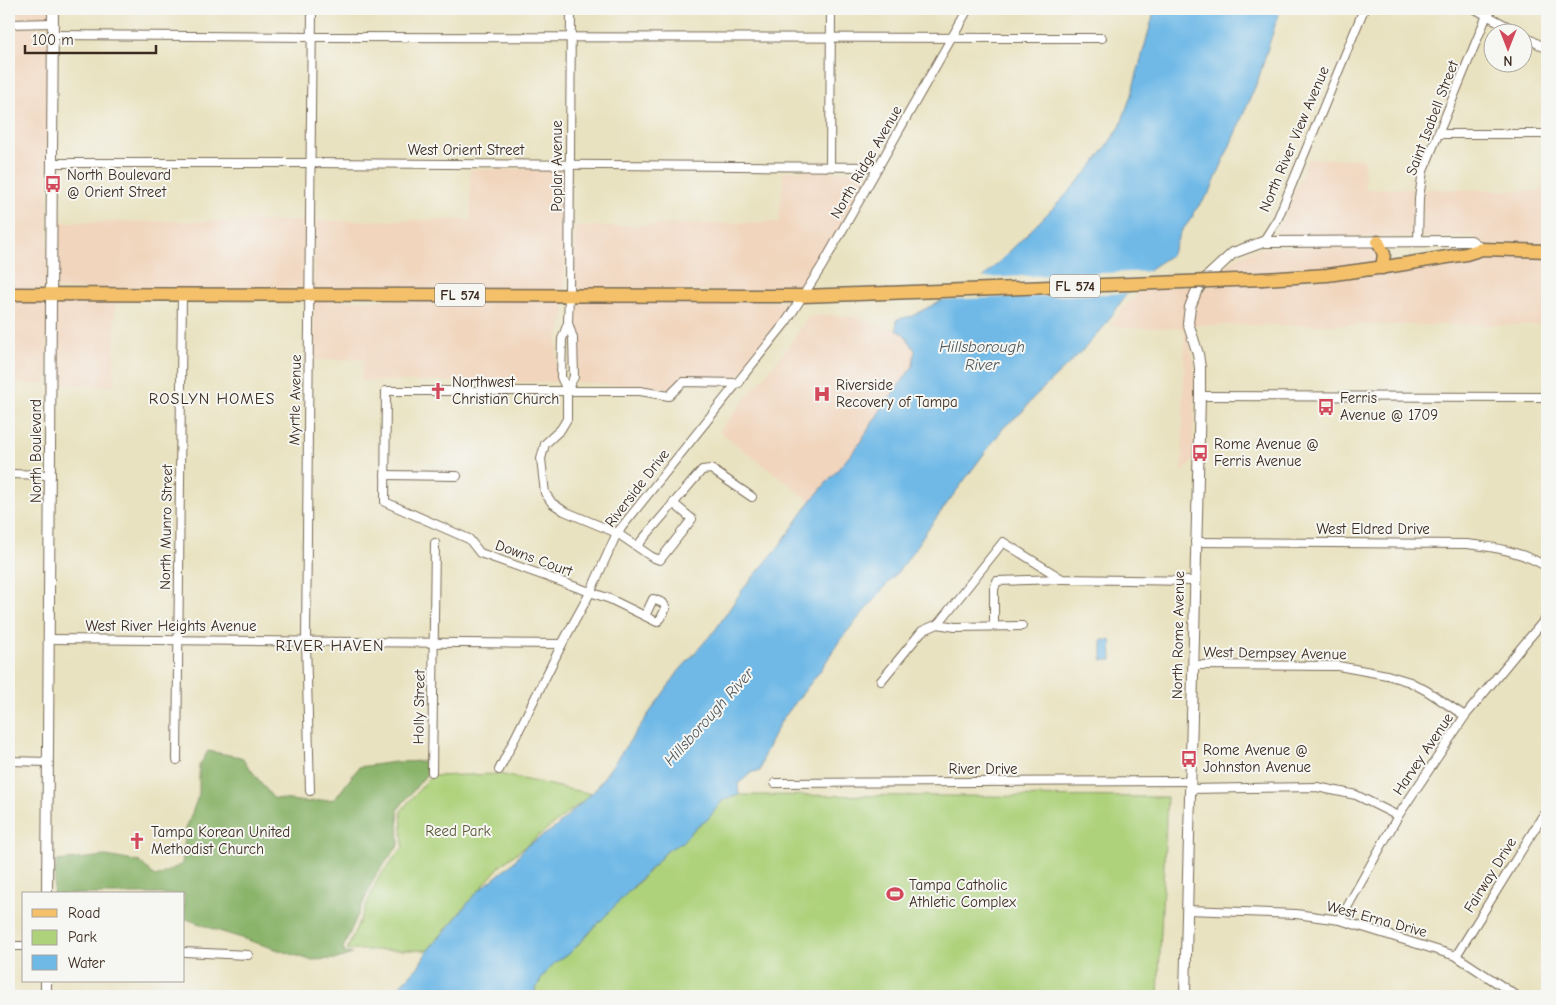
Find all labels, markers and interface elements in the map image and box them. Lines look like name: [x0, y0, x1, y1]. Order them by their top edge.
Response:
scale bar: [25, 22, 156, 54]
north arrow: [1484, 22, 1534, 72]
text: 100 m: [32, 31, 74, 49]
text: N: [1503, 52, 1513, 69]
street label: Saint Isabell Street: [1402, 57, 1462, 178]
street label: North River View Avenue: [1255, 63, 1333, 215]
street label: North Ridge Avenue: [826, 102, 906, 222]
street label: Poplar Avenue: [548, 120, 566, 212]
street label: West Orient Street: [408, 141, 525, 159]
place label: North Boulevard @ Orient Street: [67, 166, 171, 201]
bus stop icon: North Boulevard @ Orient Street: [43, 174, 63, 194]
road number: FL 574: [1050, 274, 1100, 298]
road number: FL 574: [435, 284, 485, 306]
water label: Hillsborough River: [939, 338, 1025, 374]
street label: Myrtle Avenue: [285, 354, 305, 446]
place label: Northwest Christian Church: [452, 373, 559, 408]
place label: Riverside Recovery of Tampa: [836, 376, 958, 411]
church icon: Northwest Christian Church: [428, 381, 448, 401]
hospital icon: Riverside Recovery of Tampa: [812, 384, 832, 404]
place label: Ferris Avenue @ 1709: [1340, 389, 1438, 424]
district label: ROSLYN HOMES: [149, 390, 275, 408]
bus stop icon: Ferris Avenue @ 1709: [1316, 397, 1336, 417]
street label: North Boulevard: [27, 399, 45, 503]
place label: Rome Avenue @ Ferris Avenue: [1214, 435, 1319, 470]
bus stop icon: Rome Avenue @ Ferris Avenue: [1190, 443, 1210, 463]
street label: Riverside Drive: [601, 445, 673, 531]
street label: North Munro Street: [156, 463, 176, 590]
street label: West Eldred Drive: [1316, 520, 1430, 538]
street label: Downs Court: [493, 536, 576, 581]
street label: North Rome Avenue: [1168, 570, 1188, 699]
street label: West River Heights Avenue: [86, 617, 257, 635]
district label: RIVER HAVEN: [276, 637, 384, 655]
street label: West Dempsey Avenue: [1203, 643, 1347, 663]
water label: Hillsborough River: [660, 664, 758, 770]
street label: Holly Street: [409, 669, 429, 744]
street label: Harvey Avenue: [1389, 709, 1457, 799]
place label: Rome Avenue @ Johnston Avenue: [1203, 741, 1312, 776]
bus stop icon: Rome Avenue @ Johnston Avenue: [1179, 749, 1199, 769]
street label: River Drive: [948, 760, 1018, 778]
park label: Reed Park: [425, 822, 491, 840]
place label: Tampa Korean United Methodist Church: [151, 823, 290, 858]
church icon: Tampa Korean United Methodist Church: [127, 831, 147, 851]
street label: Fairway Drive: [1460, 834, 1520, 916]
place label: Tampa Catholic Athletic Complex: [909, 876, 1017, 911]
sports icon: Tampa Catholic Athletic Complex: [885, 884, 905, 904]
legend: [22, 892, 185, 982]
street label: West Erna Drive: [1325, 897, 1430, 941]
text: Road: [68, 904, 100, 922]
text: Park: [68, 928, 97, 946]
text: Water: [68, 954, 105, 972]

